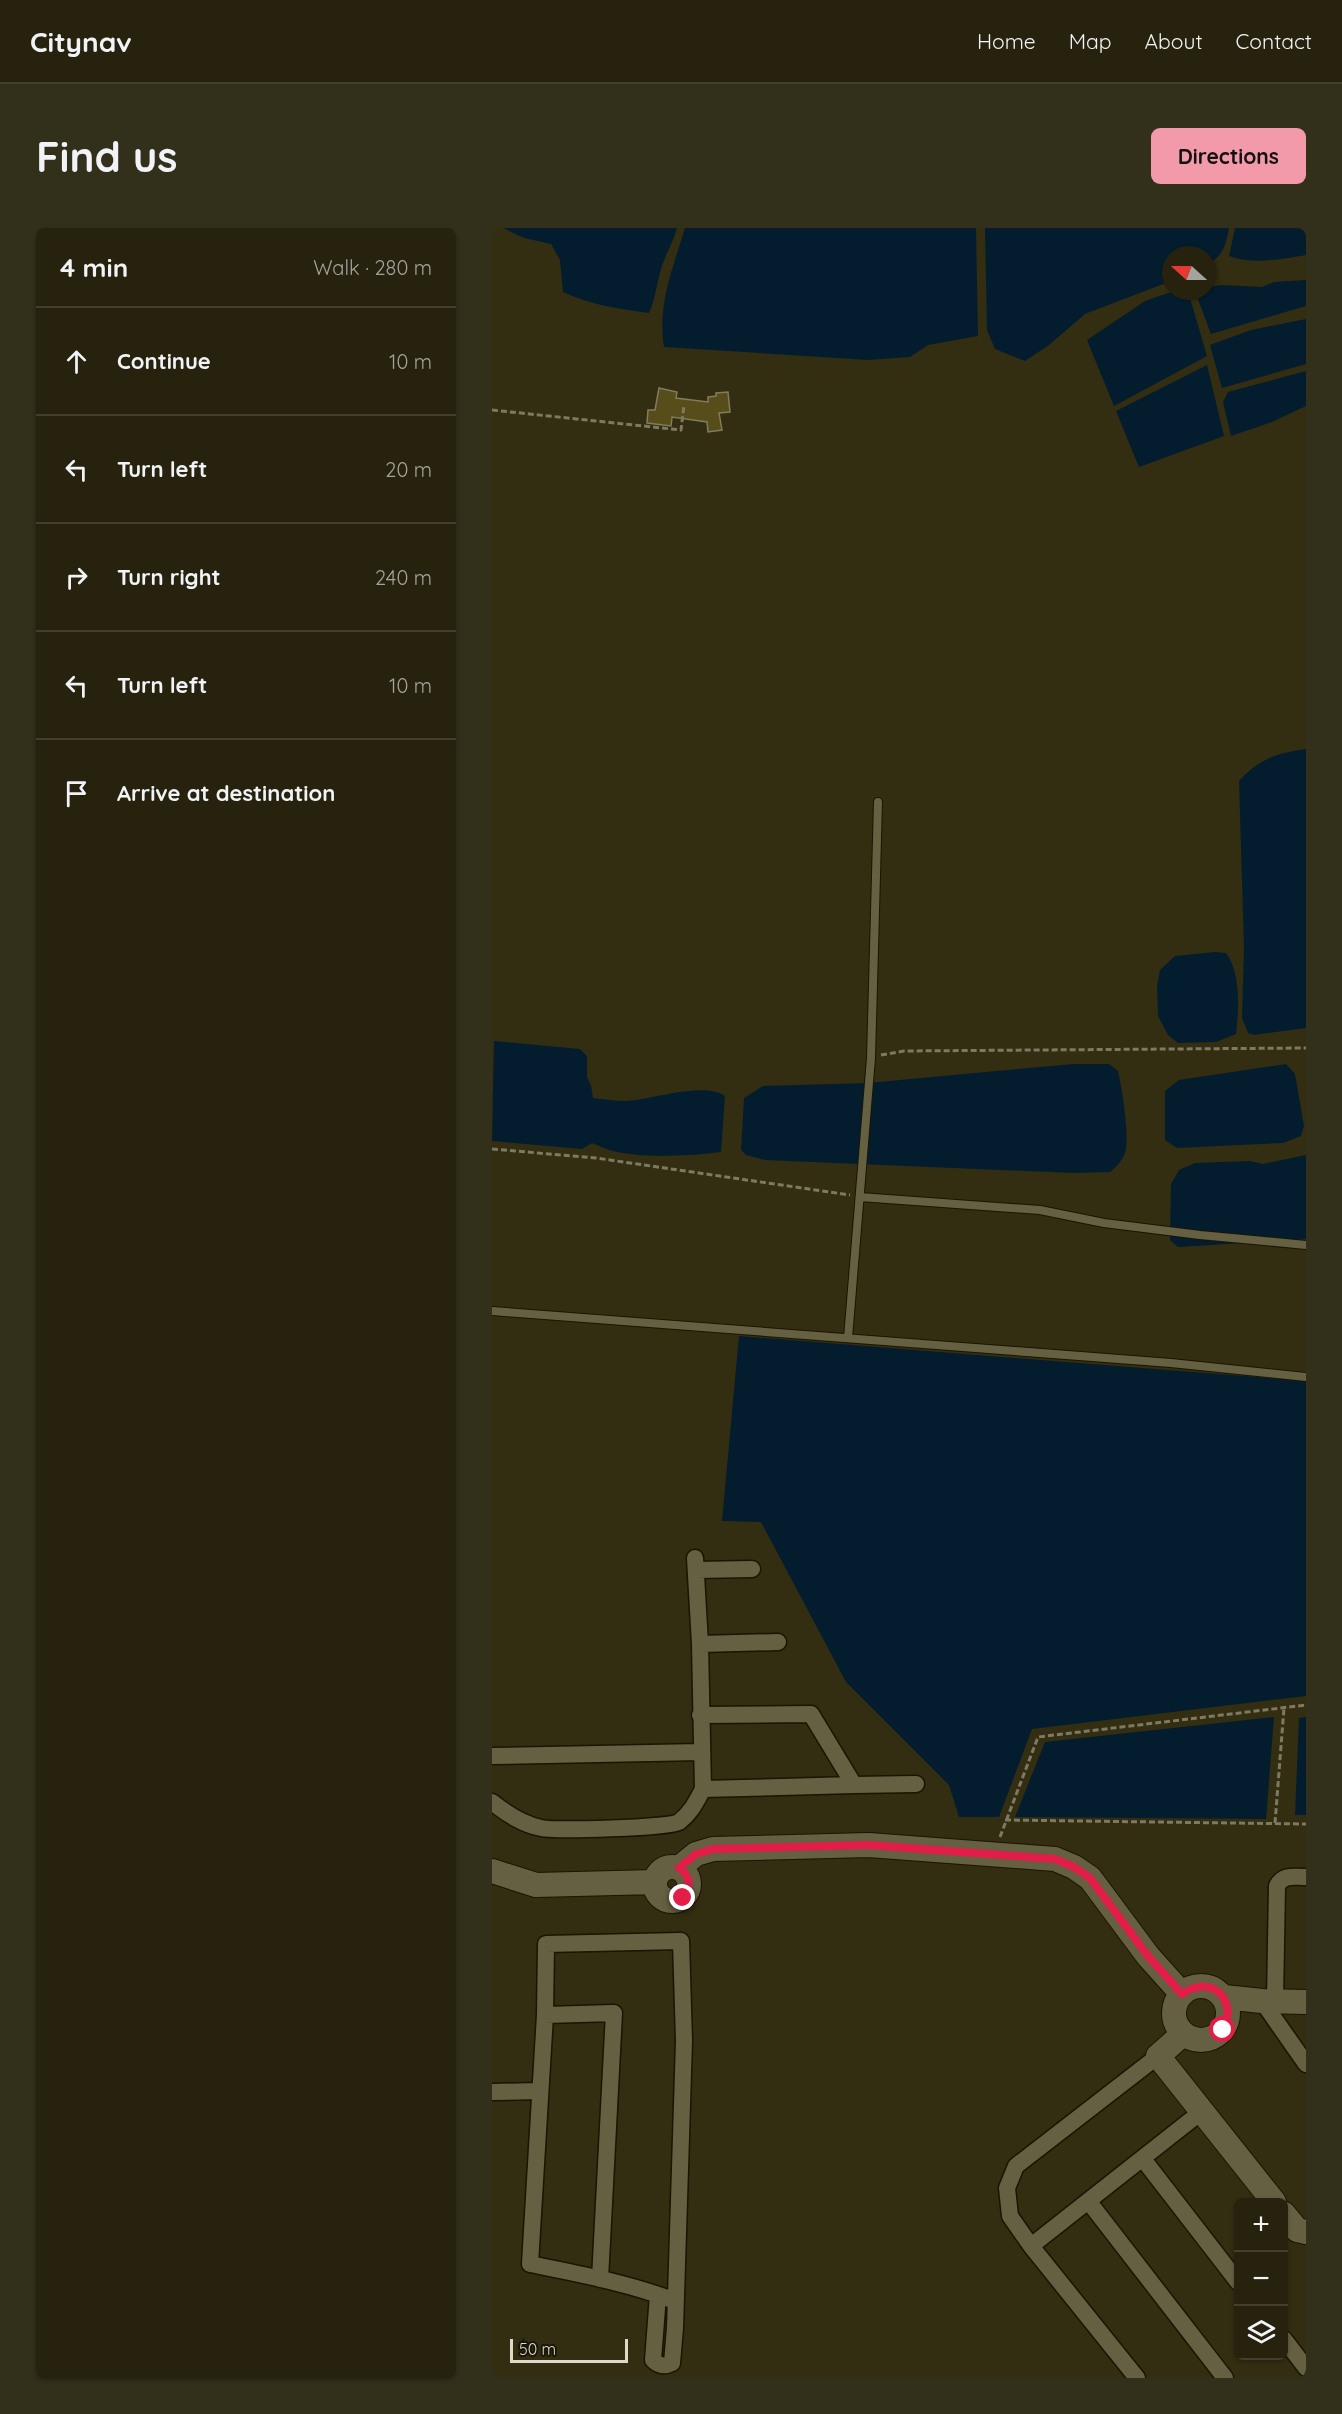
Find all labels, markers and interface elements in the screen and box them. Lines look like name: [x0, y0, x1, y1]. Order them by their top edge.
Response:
text: Citynav: [30, 24, 132, 59]
text: Home: [977, 28, 1036, 54]
text: Map: [1069, 28, 1112, 54]
text: About: [1145, 28, 1203, 54]
text: Contact: [1236, 28, 1312, 54]
button: Directions: [1151, 128, 1306, 184]
text: Find us: [36, 130, 178, 183]
north arrow: [1162, 246, 1216, 300]
text: 4 min: [60, 251, 128, 284]
text: Walk · 280 m: [313, 255, 432, 280]
icon: ahead: [60, 345, 93, 378]
text: Continue: [117, 347, 211, 375]
text: 10 m: [389, 349, 432, 374]
icon: left: [60, 453, 93, 486]
text: Turn left: [117, 455, 207, 483]
text: 20 m: [385, 457, 432, 482]
icon: right: [60, 561, 93, 594]
text: Turn right: [117, 563, 221, 591]
text: 240 m: [375, 565, 432, 590]
icon: left: [60, 669, 93, 702]
text: Turn left: [117, 671, 207, 699]
text: 10 m: [389, 673, 432, 698]
icon: arrive: [60, 777, 93, 810]
text: Arrive at destination: [117, 779, 335, 807]
route end: [669, 1884, 695, 1910]
route start: [1209, 2016, 1235, 2042]
map controls: [1234, 2198, 1288, 2360]
button: +: [1234, 2198, 1288, 2252]
button: −: [1234, 2252, 1288, 2306]
button: layers: [1234, 2306, 1288, 2360]
scale bar: [510, 2336, 628, 2364]
text: 50 m: [519, 2339, 556, 2359]

